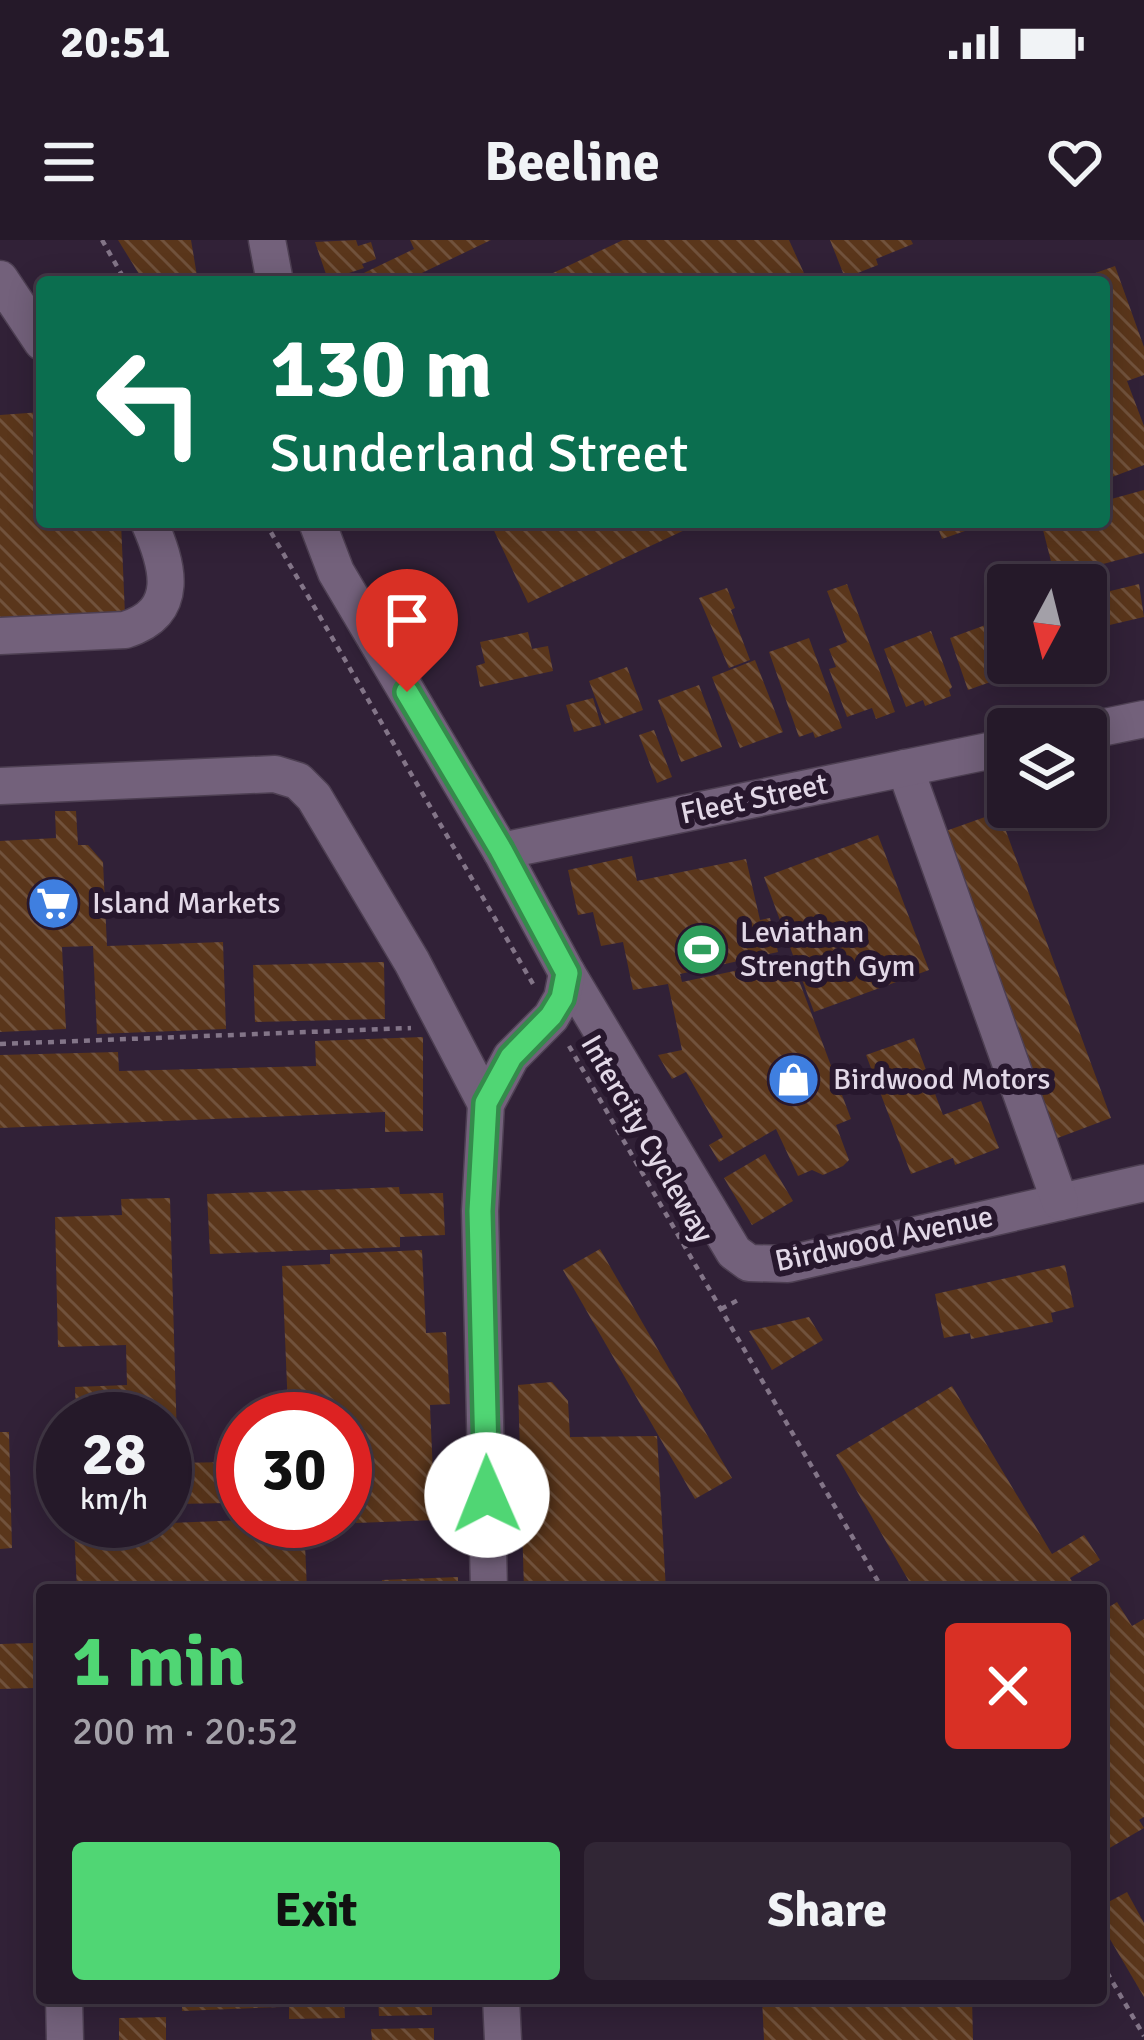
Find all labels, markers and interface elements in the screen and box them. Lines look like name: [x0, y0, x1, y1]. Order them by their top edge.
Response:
text: 20:51: [60, 15, 170, 70]
icon: menu: [36, 129, 102, 195]
text: Beeline: [484, 129, 660, 196]
icon: heart: [1042, 129, 1108, 195]
text: 130 m: [270, 317, 492, 421]
icon: left: [72, 324, 228, 480]
text: Sunderland Street: [270, 420, 688, 487]
north arrow: [987, 564, 1107, 684]
map controls: [987, 564, 1107, 828]
pin: [356, 569, 458, 692]
icon: arrive: [374, 587, 440, 653]
button: layers: [987, 708, 1107, 828]
street label: Fleet Street: [677, 765, 831, 833]
supermarket icon: Island Markets: [25, 875, 81, 931]
place label: Island Markets: [92, 885, 280, 922]
place label: Leviathan Strength Gym: [740, 914, 915, 985]
sports icon: Leviathan Strength Gym: [673, 921, 729, 977]
street label: Intercity Cycleway: [573, 1028, 721, 1250]
shop icon: Birdwood Motors: [766, 1051, 822, 1107]
place label: Birdwood Motors: [833, 1061, 1050, 1098]
street label: Birdwood Avenue: [772, 1198, 996, 1280]
speed limit sign: 30: [216, 1392, 372, 1548]
text: 28: [82, 1418, 146, 1492]
position arrow: [424, 1432, 550, 1558]
text: km/h: [80, 1481, 148, 1518]
text: 1 min: [72, 1617, 246, 1706]
button: close: [945, 1623, 1071, 1749]
text: 200 m · 20:52: [72, 1707, 299, 1755]
button: Exit: [72, 1842, 560, 1980]
button: Share: [584, 1842, 1071, 1980]

